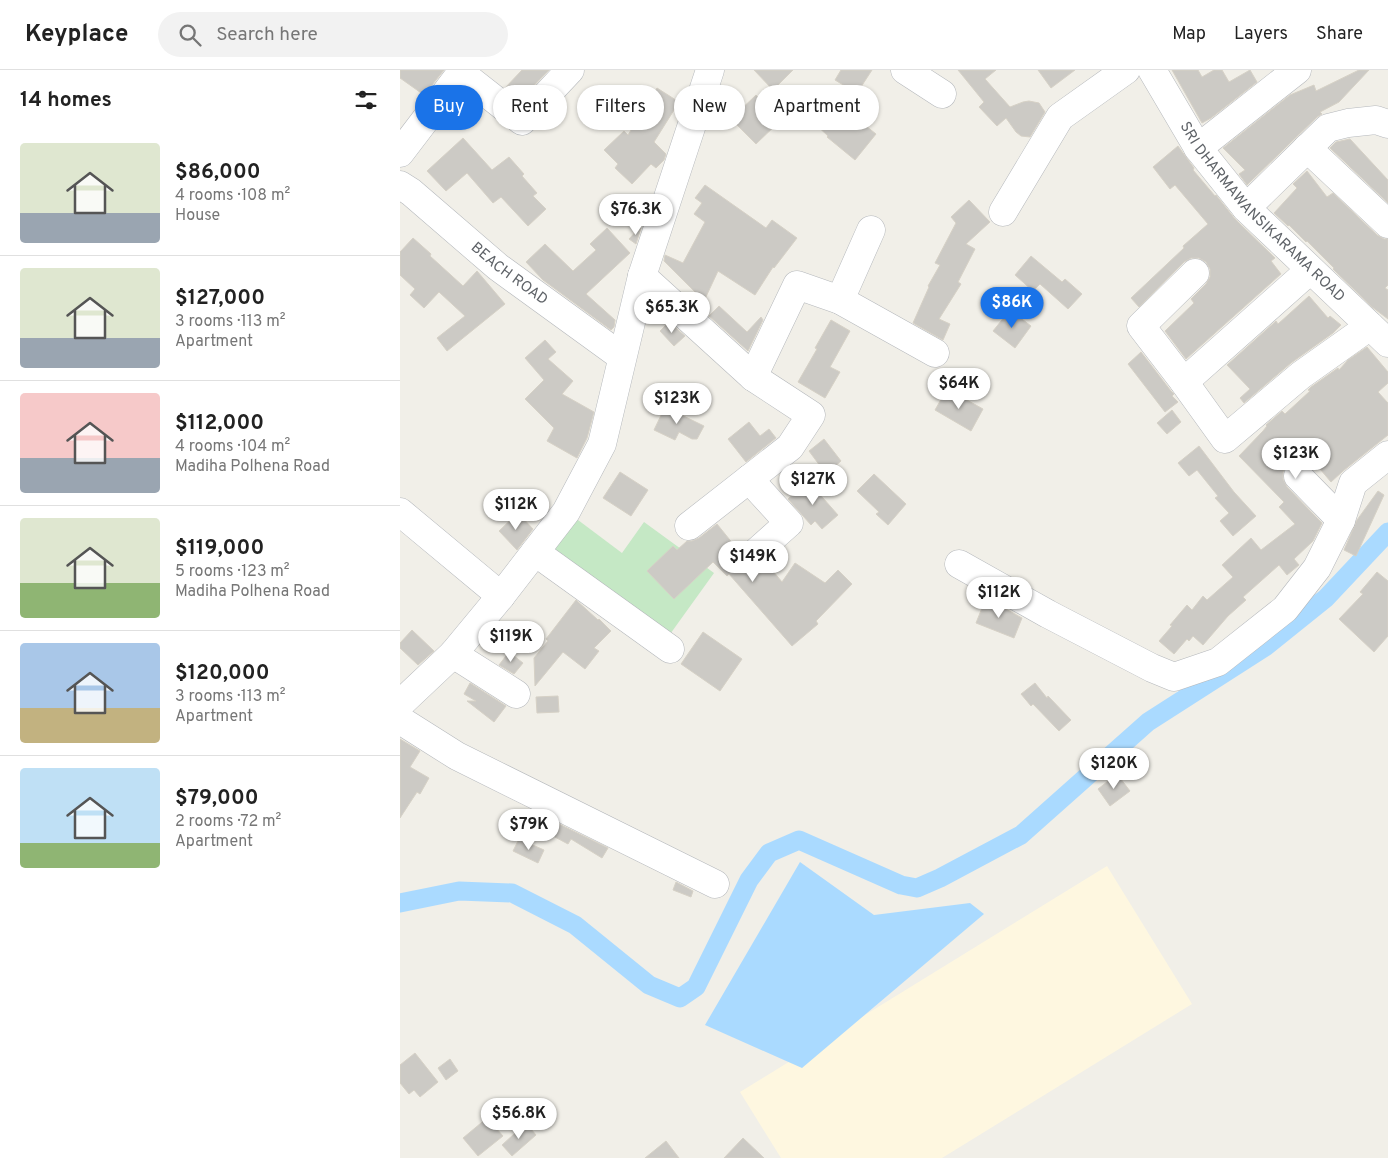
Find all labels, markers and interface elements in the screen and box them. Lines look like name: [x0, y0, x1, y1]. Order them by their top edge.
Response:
search box: [158, 12, 508, 57]
text: Keyplace: [25, 20, 128, 50]
icon: search: [176, 21, 204, 49]
text: Search here: [216, 23, 318, 47]
text: Map: [1172, 23, 1206, 46]
text: Layers: [1234, 23, 1288, 46]
text: Share: [1316, 23, 1363, 46]
chip: Buy: [415, 85, 483, 130]
chip: Rent: [493, 85, 567, 130]
chip: Filters: [577, 85, 664, 130]
chip: New: [674, 85, 745, 130]
chip: Apartment: [755, 85, 879, 130]
icon: filters: [352, 86, 380, 114]
text: 14 homes: [20, 87, 112, 114]
street label: SRI DHARMAWANSIKARAMA ROAD: [1175, 118, 1349, 306]
text: $86,000: [175, 159, 261, 186]
icon: home: [60, 163, 120, 223]
text: 4 rooms · 108 m²: [175, 186, 290, 206]
pin: $76.3K: [595, 194, 677, 236]
text: $76.3K: [610, 200, 662, 220]
text: House: [175, 206, 220, 226]
street label: BEACH ROAD: [467, 238, 552, 310]
text: $127,000: [175, 285, 265, 312]
pin: $86K: [982, 286, 1042, 329]
icon: home: [60, 288, 120, 348]
pin: $65.3K: [631, 292, 713, 334]
text: $86K: [992, 293, 1032, 313]
text: $65.3K: [645, 298, 699, 318]
text: 3 rooms · 113 m²: [175, 312, 286, 332]
text: Apartment: [175, 332, 253, 352]
pin: $64K: [929, 368, 989, 410]
text: $64K: [938, 374, 980, 394]
pin: $123K: [642, 382, 712, 425]
text: $123K: [654, 389, 700, 409]
text: $112,000: [175, 410, 264, 437]
icon: home: [60, 413, 120, 473]
text: 4 rooms · 104 m²: [175, 437, 290, 457]
pin: $123K: [1261, 438, 1331, 480]
text: $123K: [1273, 444, 1319, 464]
text: Madiha Polhena Road: [175, 457, 330, 477]
pin: $127K: [778, 464, 848, 506]
text: $127K: [790, 470, 836, 490]
pin: $112K: [481, 488, 551, 531]
text: $112K: [494, 495, 538, 515]
text: $119,000: [175, 535, 264, 562]
icon: home: [60, 538, 120, 598]
pin: $149K: [718, 540, 788, 583]
text: $149K: [729, 547, 777, 567]
text: 5 rooms · 123 m²: [175, 562, 290, 582]
pin: $112K: [964, 576, 1034, 619]
text: Madiha Polhena Road: [175, 582, 330, 602]
text: $112K: [977, 583, 1021, 603]
pin: $119K: [476, 620, 546, 663]
text: $119K: [489, 627, 533, 647]
text: $120,000: [175, 660, 270, 687]
icon: home: [60, 663, 120, 723]
text: 3 rooms · 113 m²: [175, 687, 286, 707]
text: Apartment: [175, 707, 253, 727]
pin: $120K: [1079, 748, 1149, 790]
text: $120K: [1090, 754, 1138, 774]
text: $79,000: [175, 785, 259, 812]
icon: home: [60, 788, 120, 848]
pin: $79K: [499, 808, 559, 851]
text: 2 rooms · 72 m²: [175, 812, 281, 832]
text: $79K: [509, 815, 549, 835]
text: Apartment: [175, 832, 253, 852]
pin: $56.8K: [478, 1098, 560, 1140]
text: $56.8K: [492, 1104, 546, 1124]

